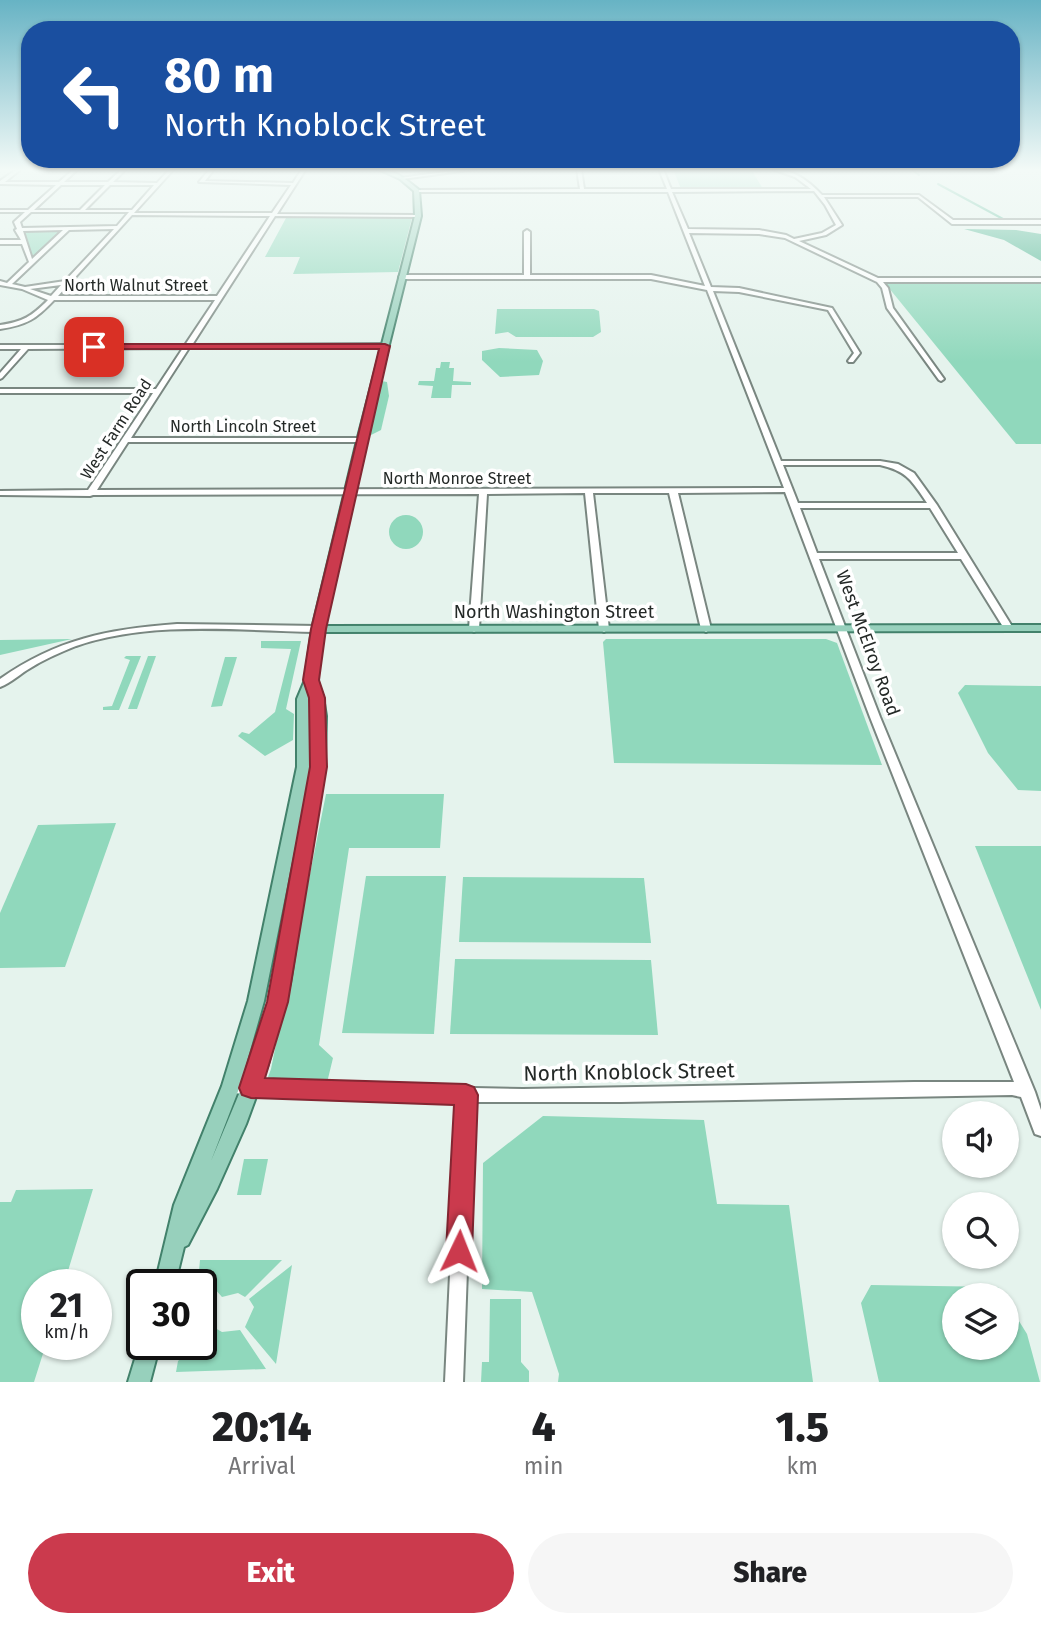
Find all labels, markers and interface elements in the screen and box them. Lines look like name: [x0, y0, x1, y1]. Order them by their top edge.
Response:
text: 80 m: [164, 46, 274, 105]
icon: left: [49, 49, 140, 140]
text: North Knoblock Street: [164, 106, 486, 144]
street label: North Walnut Street: [64, 276, 208, 295]
pin: [64, 317, 124, 377]
icon: arrive: [75, 328, 113, 366]
street label: West Farm Road: [76, 375, 156, 483]
street label: North Lincoln Street: [170, 417, 316, 436]
street label: North Monroe Street: [383, 469, 531, 488]
street label: West McElroy Road: [831, 567, 905, 719]
street label: North Washington Street: [454, 601, 655, 623]
street label: North Knoblock Street: [523, 1057, 735, 1087]
map controls: [942, 1101, 1019, 1360]
button: sound: [942, 1101, 1019, 1178]
button: search: [942, 1192, 1019, 1269]
position arrow: [422, 1214, 496, 1288]
speed limit sign: 30: [126, 1269, 217, 1360]
button: layers: [942, 1283, 1019, 1360]
text: 21: [50, 1284, 83, 1326]
text: km/h: [44, 1321, 89, 1343]
text: 20:14: [212, 1402, 312, 1452]
text: 4: [532, 1402, 556, 1452]
text: 1.5: [776, 1402, 829, 1452]
text: Arrival: [228, 1452, 296, 1480]
text: min: [524, 1452, 564, 1480]
text: km: [787, 1452, 818, 1480]
button: Exit: [28, 1533, 514, 1613]
button: Share: [528, 1533, 1013, 1613]

